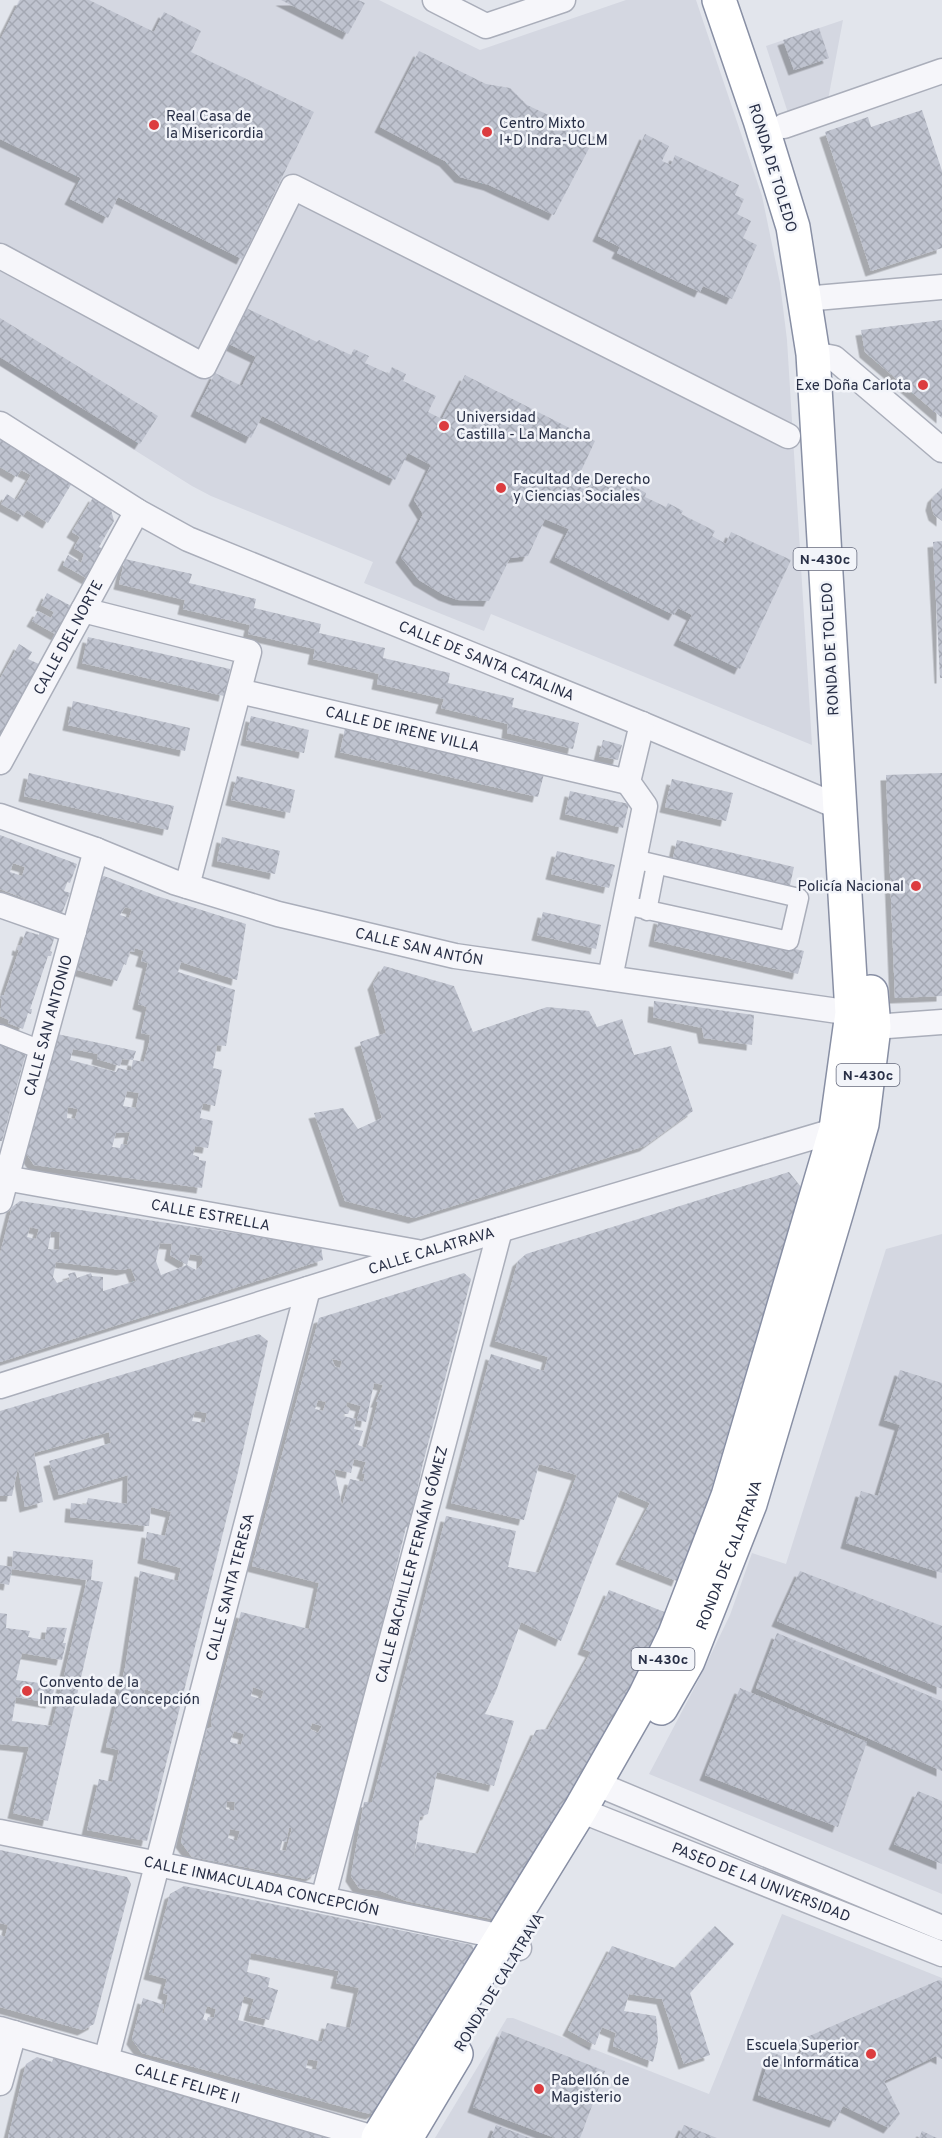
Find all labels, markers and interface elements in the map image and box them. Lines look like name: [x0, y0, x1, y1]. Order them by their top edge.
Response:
street label: RONDA DE TOLEDO: [743, 102, 800, 235]
place label: Real Casa de la Misericordia: [166, 108, 263, 144]
place label: Centro Mixto I+D Indra-UCLM: [499, 115, 608, 151]
marker: Real Casa de la Misericordia: [147, 118, 161, 132]
marker: Centro Mixto I+D Indra-UCLM: [480, 125, 494, 139]
place label: Exe Doña Carlota: [796, 377, 911, 396]
marker: Exe Doña Carlota: [916, 378, 930, 392]
place label: Universidad Castilla - La Mancha: [456, 409, 591, 445]
marker: Universidad Castilla - La Mancha: [437, 419, 451, 433]
place label: Facultad de Derecho y Ciencias Sociales: [513, 471, 650, 507]
marker: Facultad de Derecho y Ciencias Sociales: [494, 481, 508, 495]
road number: N-430c: [794, 548, 856, 570]
street label: CALLE DEL NORTE: [30, 577, 108, 699]
street label: RONDA DE TOLEDO: [819, 582, 844, 716]
street label: CALLE DE SANTA CATALINA: [395, 618, 577, 706]
street label: CALLE DE IRENE VILLA: [323, 703, 481, 758]
place label: Policía Nacional: [797, 878, 904, 897]
marker: Policía Nacional: [909, 879, 923, 893]
street label: CALLE SAN ANTÓN: [353, 925, 484, 971]
street label: CALLE SAN ANTONIO: [21, 953, 78, 1099]
road number: N-430c: [836, 1064, 900, 1086]
street label: CALLE ESTRELLA: [149, 1196, 272, 1236]
street label: CALLE CALATRAVA: [366, 1224, 497, 1280]
street label: CALLE BACHILLER FERNÁN GÓMEZ: [372, 1444, 453, 1686]
street label: RONDA DE CALATRAVA: [693, 1478, 768, 1633]
street label: CALLE SANTA TERESA: [203, 1511, 260, 1663]
road number: N-430c: [632, 1648, 694, 1670]
place label: Convento de la Inmaculada Concepción: [39, 1674, 200, 1710]
marker: Convento de la Inmaculada Concepción: [20, 1684, 34, 1698]
street label: PASEO DE LA UNIVERSIDAD: [669, 1839, 853, 1928]
street label: CALLE INMACULADA CONCEPCIÓN: [142, 1853, 381, 1922]
street label: RONDA DE CALATRAVA: [451, 1910, 549, 2056]
place label: Escuela Superior de Informática: [746, 2037, 859, 2073]
marker: Escuela Superior de Informática: [864, 2047, 878, 2061]
street label: CALLE FELIPE II: [132, 2061, 242, 2109]
place label: Pabellón de Magisterio: [551, 2072, 629, 2108]
marker: Pabellón de Magisterio: [532, 2082, 546, 2096]

